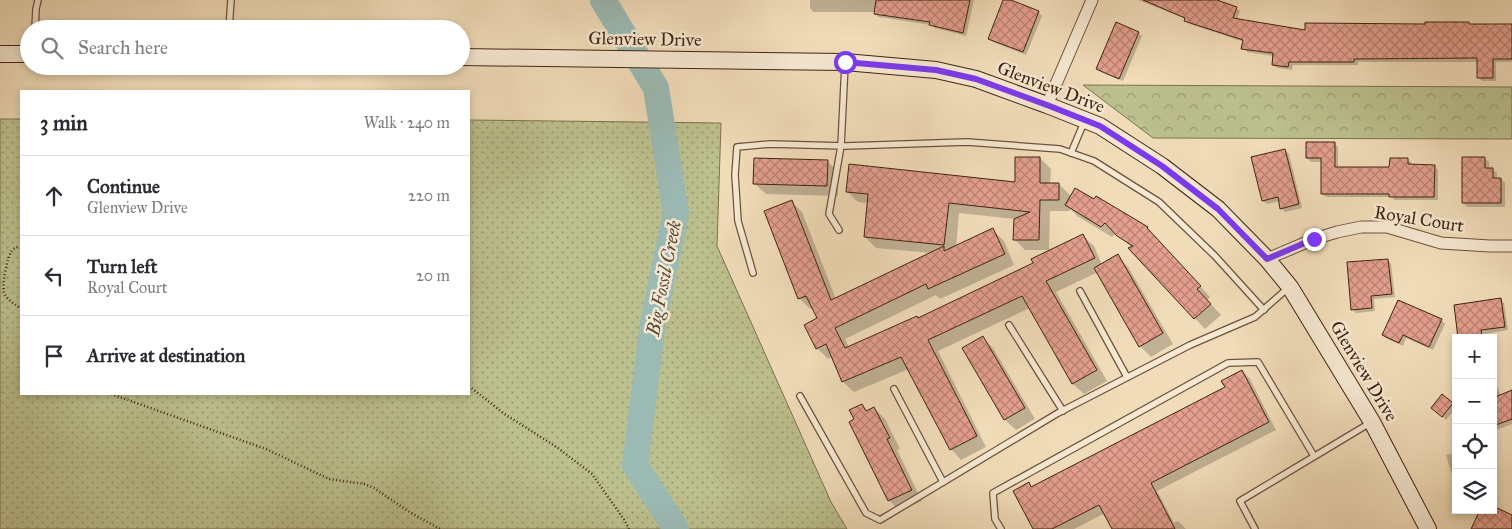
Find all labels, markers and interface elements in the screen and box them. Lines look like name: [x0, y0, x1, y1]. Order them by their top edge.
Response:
search box: [20, 20, 470, 75]
street label: Glenview Drive: [588, 27, 702, 51]
icon: search: [38, 34, 66, 62]
text: Search here: [78, 36, 168, 59]
route start: [834, 51, 857, 74]
street label: Glenview Drive: [994, 56, 1108, 118]
text: 3 min: [40, 110, 88, 136]
text: Walk · 240 m: [364, 113, 450, 132]
text: Continue: [87, 175, 160, 198]
icon: ahead: [40, 182, 68, 210]
text: 220 m: [408, 186, 450, 205]
text: Glenview Drive: [87, 198, 188, 217]
street label: Royal Court: [1373, 201, 1466, 237]
water label: Big Fossil Creek: [641, 218, 686, 339]
route end: [1303, 228, 1326, 251]
text: Turn left: [87, 255, 157, 278]
icon: left: [40, 262, 68, 290]
text: 20 m: [416, 266, 450, 285]
text: Royal Court: [87, 278, 167, 297]
street label: Glenview Drive: [1325, 317, 1403, 425]
map controls: [1452, 334, 1497, 514]
button: +: [1452, 334, 1497, 379]
icon: arrive: [40, 342, 68, 370]
text: Arrive at destination: [87, 344, 245, 367]
button: −: [1452, 379, 1497, 424]
button: locate: [1452, 424, 1497, 469]
button: layers: [1452, 469, 1497, 514]

